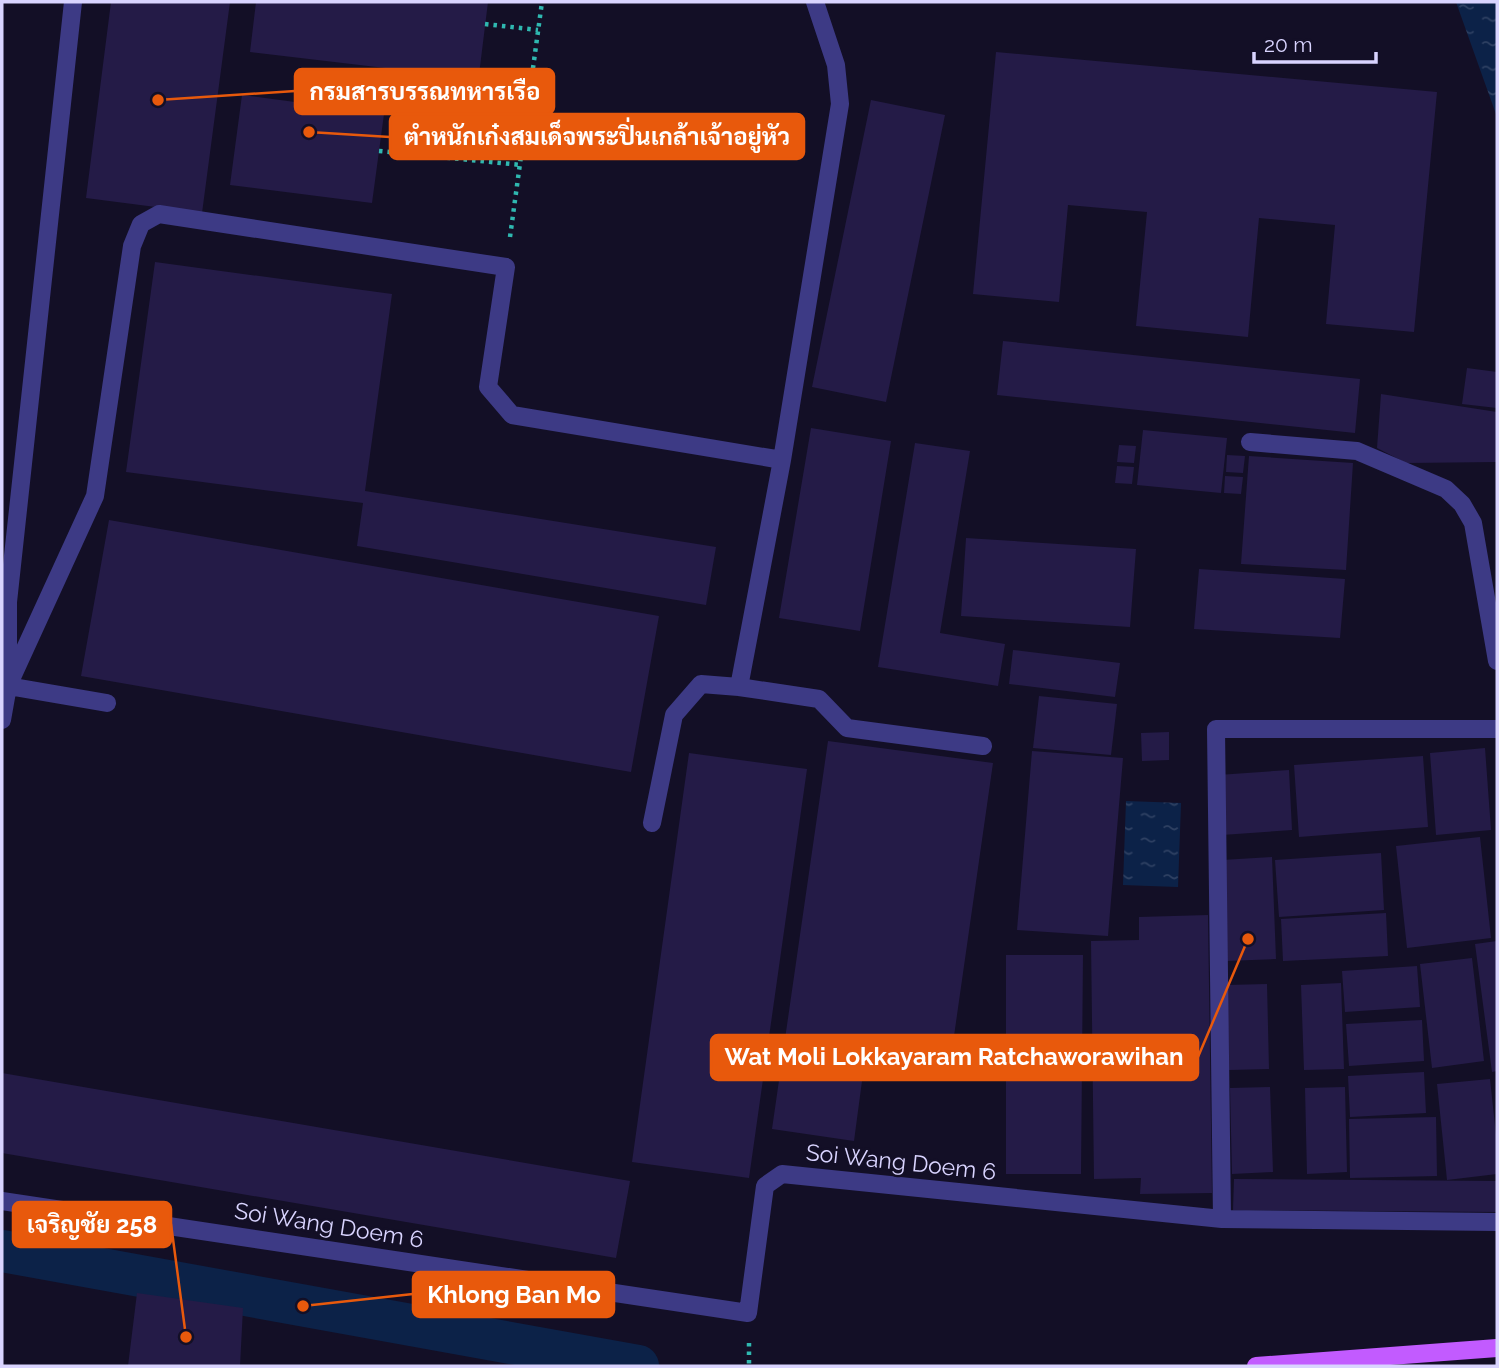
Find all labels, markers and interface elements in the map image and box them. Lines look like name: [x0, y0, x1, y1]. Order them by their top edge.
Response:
scale bar: [1254, 21, 1376, 65]
text: 20 m: [1264, 32, 1312, 57]
callout: กรมสารบรรณทหารเรือ: [295, 69, 554, 114]
text: กรมสารบรรณทหารเรือ: [310, 77, 540, 106]
callout: ตำหนักเก๋งสมเด็จพระปิ่นเกล้าเจ้าอยู่หัว: [390, 114, 804, 159]
text: ตำหนักเก๋งสมเด็จพระปิ่นเกล้าเจ้าอยู่หัว: [404, 117, 790, 153]
callout: Wat Moli Lokkayaram Ratchaworawihan: [711, 1035, 1198, 1080]
text: Wat Moli Lokkayaram Ratchaworawihan: [725, 1042, 1183, 1071]
street label: Soi Wang Doem 6: [805, 1138, 997, 1185]
street label: Soi Wang Doem 6: [233, 1196, 426, 1253]
callout: เจริญชัย 258: [13, 1202, 171, 1247]
text: เจริญชัย 258: [27, 1210, 157, 1240]
callout: Khlong Ban Mo: [413, 1272, 614, 1317]
text: Khlong Ban Mo: [427, 1280, 601, 1309]

